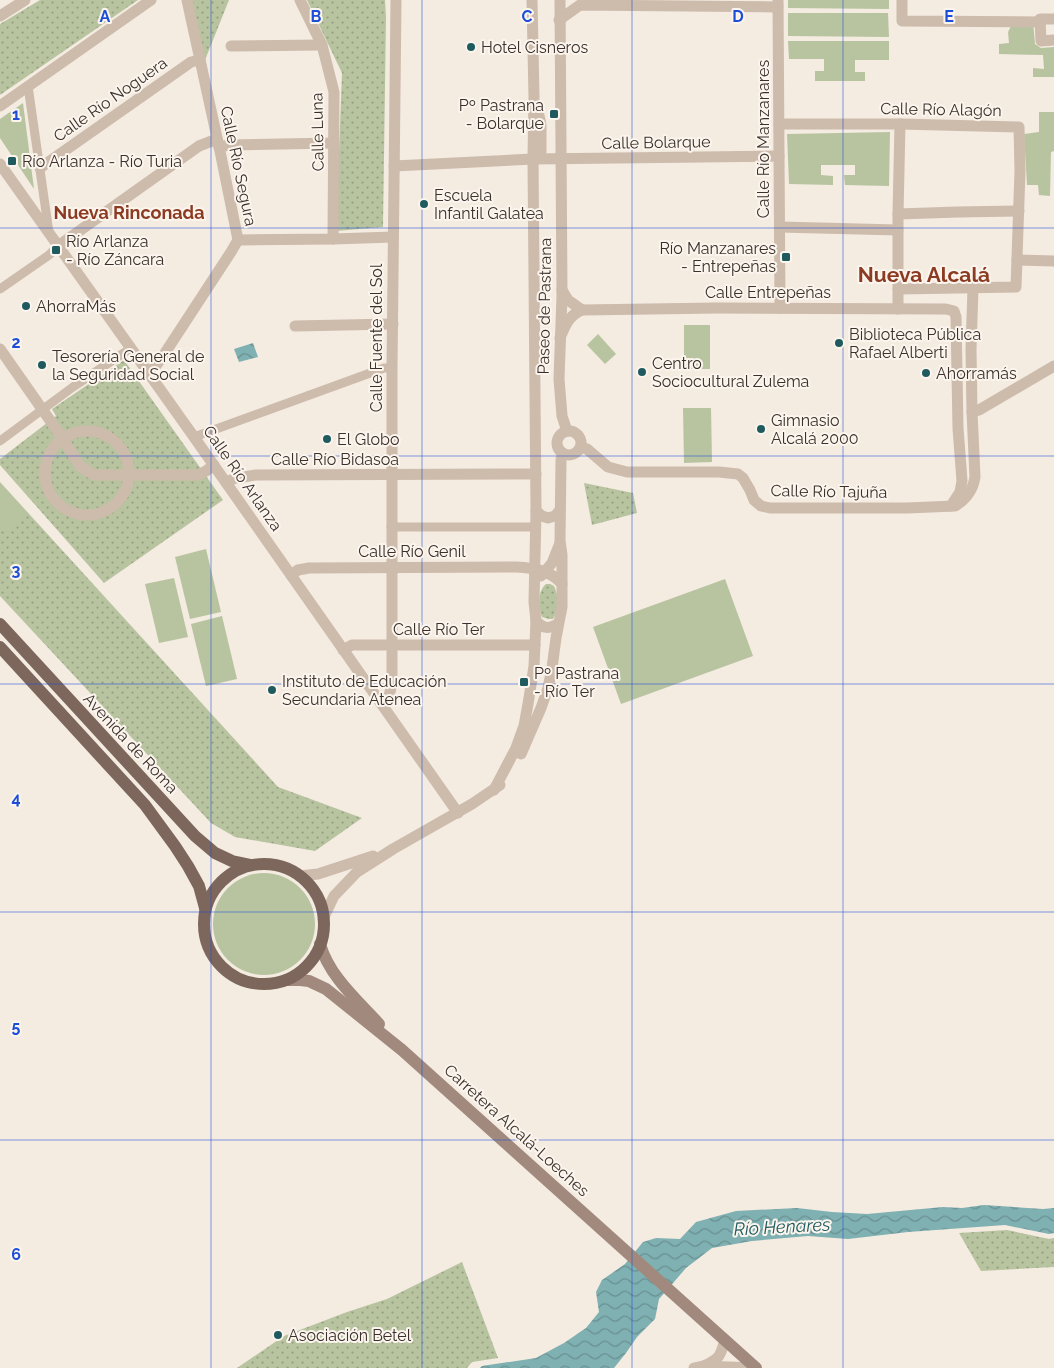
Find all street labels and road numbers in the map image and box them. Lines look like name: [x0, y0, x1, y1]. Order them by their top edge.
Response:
street label: Calle Río Noguera: [50, 53, 171, 146]
street label: Calle Río Manzanares: [754, 60, 773, 218]
street label: Calle Luna: [307, 92, 328, 172]
street label: Calle Río Alagón: [880, 99, 1002, 120]
street label: Calle Río Segura: [217, 104, 261, 228]
street label: Calle Bolarque: [601, 132, 711, 153]
street label: Paseo de Pastrana: [534, 237, 555, 375]
street label: Calle Fuente del Sol: [367, 263, 386, 412]
street label: Calle Entrepeñas: [705, 283, 831, 302]
street label: Calle Río Arlanza: [199, 422, 286, 535]
street label: Calle Río Bidasoa: [271, 450, 399, 469]
street label: Calle Río Tajuña: [770, 481, 888, 502]
street label: Calle Río Genil: [358, 542, 466, 561]
street label: Calle Río Ter: [393, 620, 485, 639]
street label: Avenida de Roma: [79, 689, 182, 797]
street label: Carretera Alcalá-Loeches: [440, 1060, 593, 1201]

